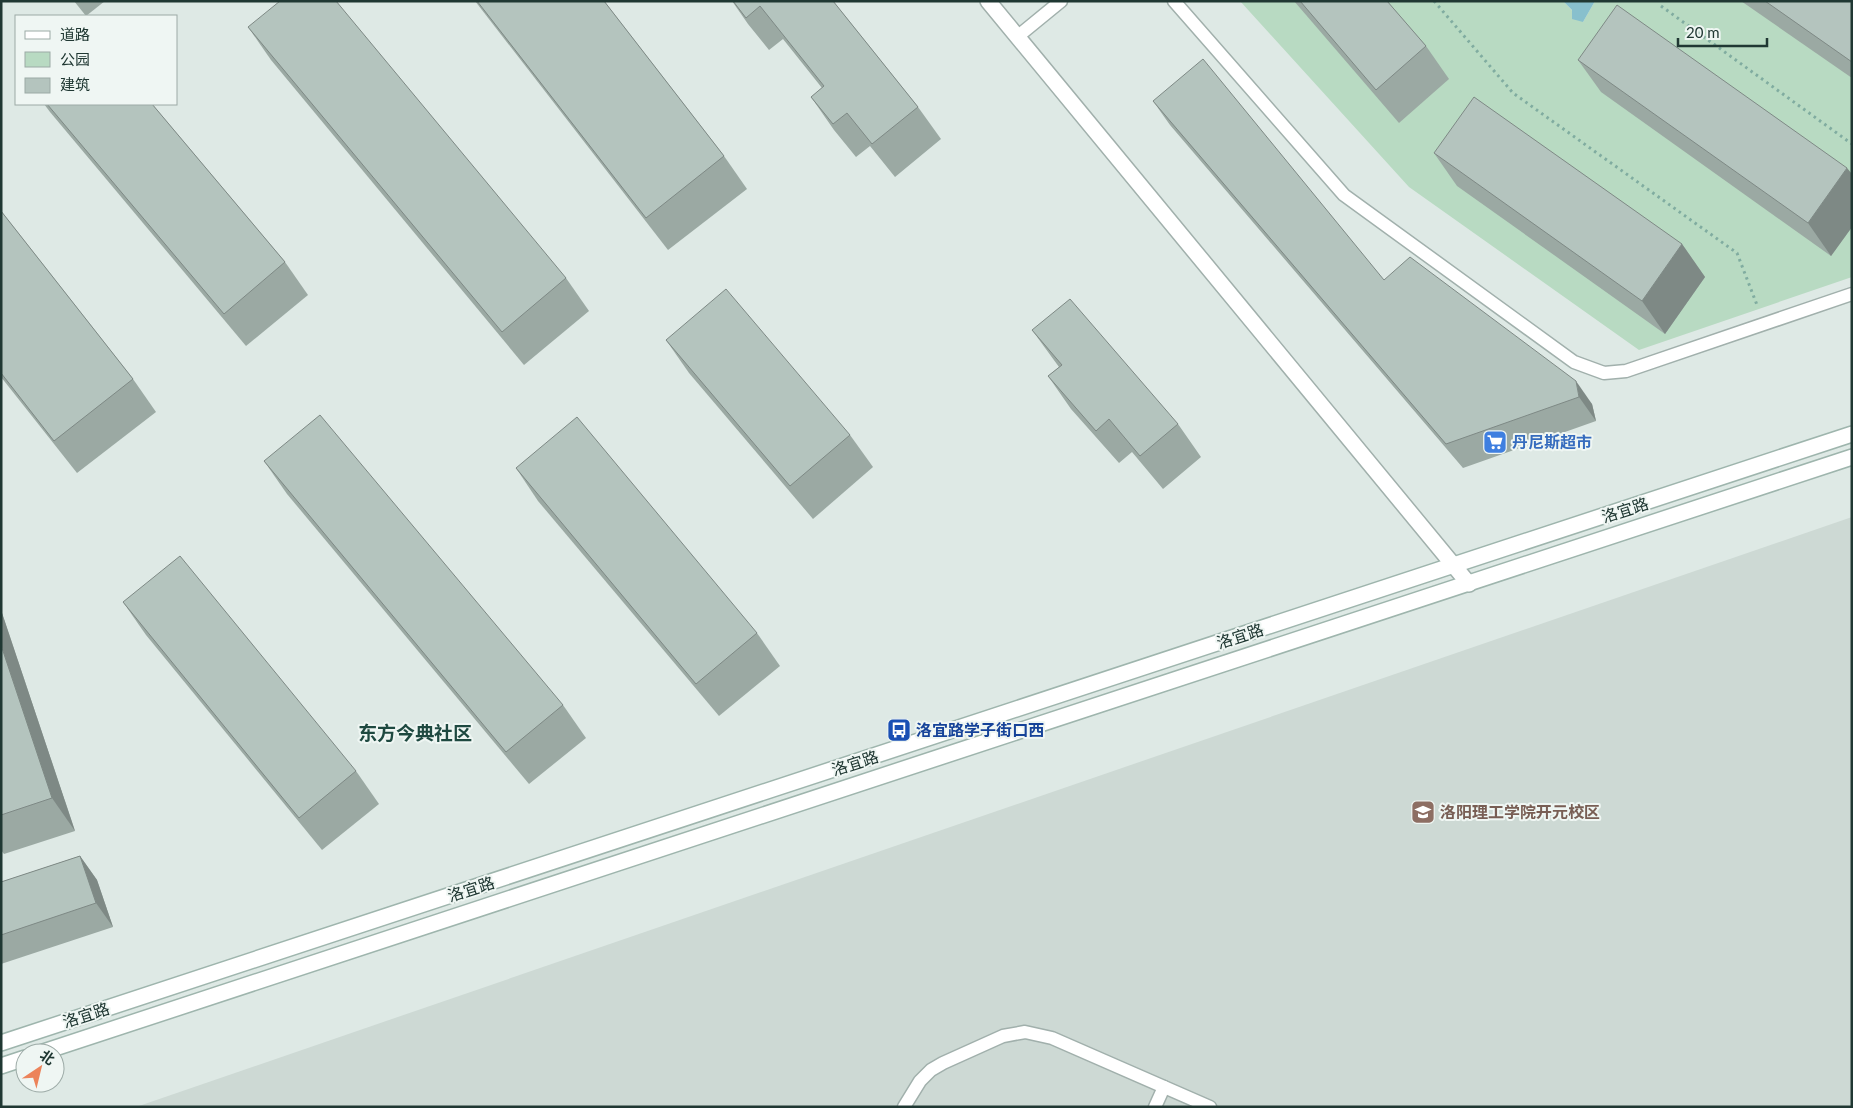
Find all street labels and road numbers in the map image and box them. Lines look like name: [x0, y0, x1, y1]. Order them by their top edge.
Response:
street label: 洛宜路: [1599, 493, 1651, 526]
street label: 洛宜路: [1214, 619, 1266, 652]
street label: 洛宜路: [829, 746, 881, 779]
street label: 洛宜路: [445, 872, 497, 905]
street label: 洛宜路: [60, 998, 112, 1031]

